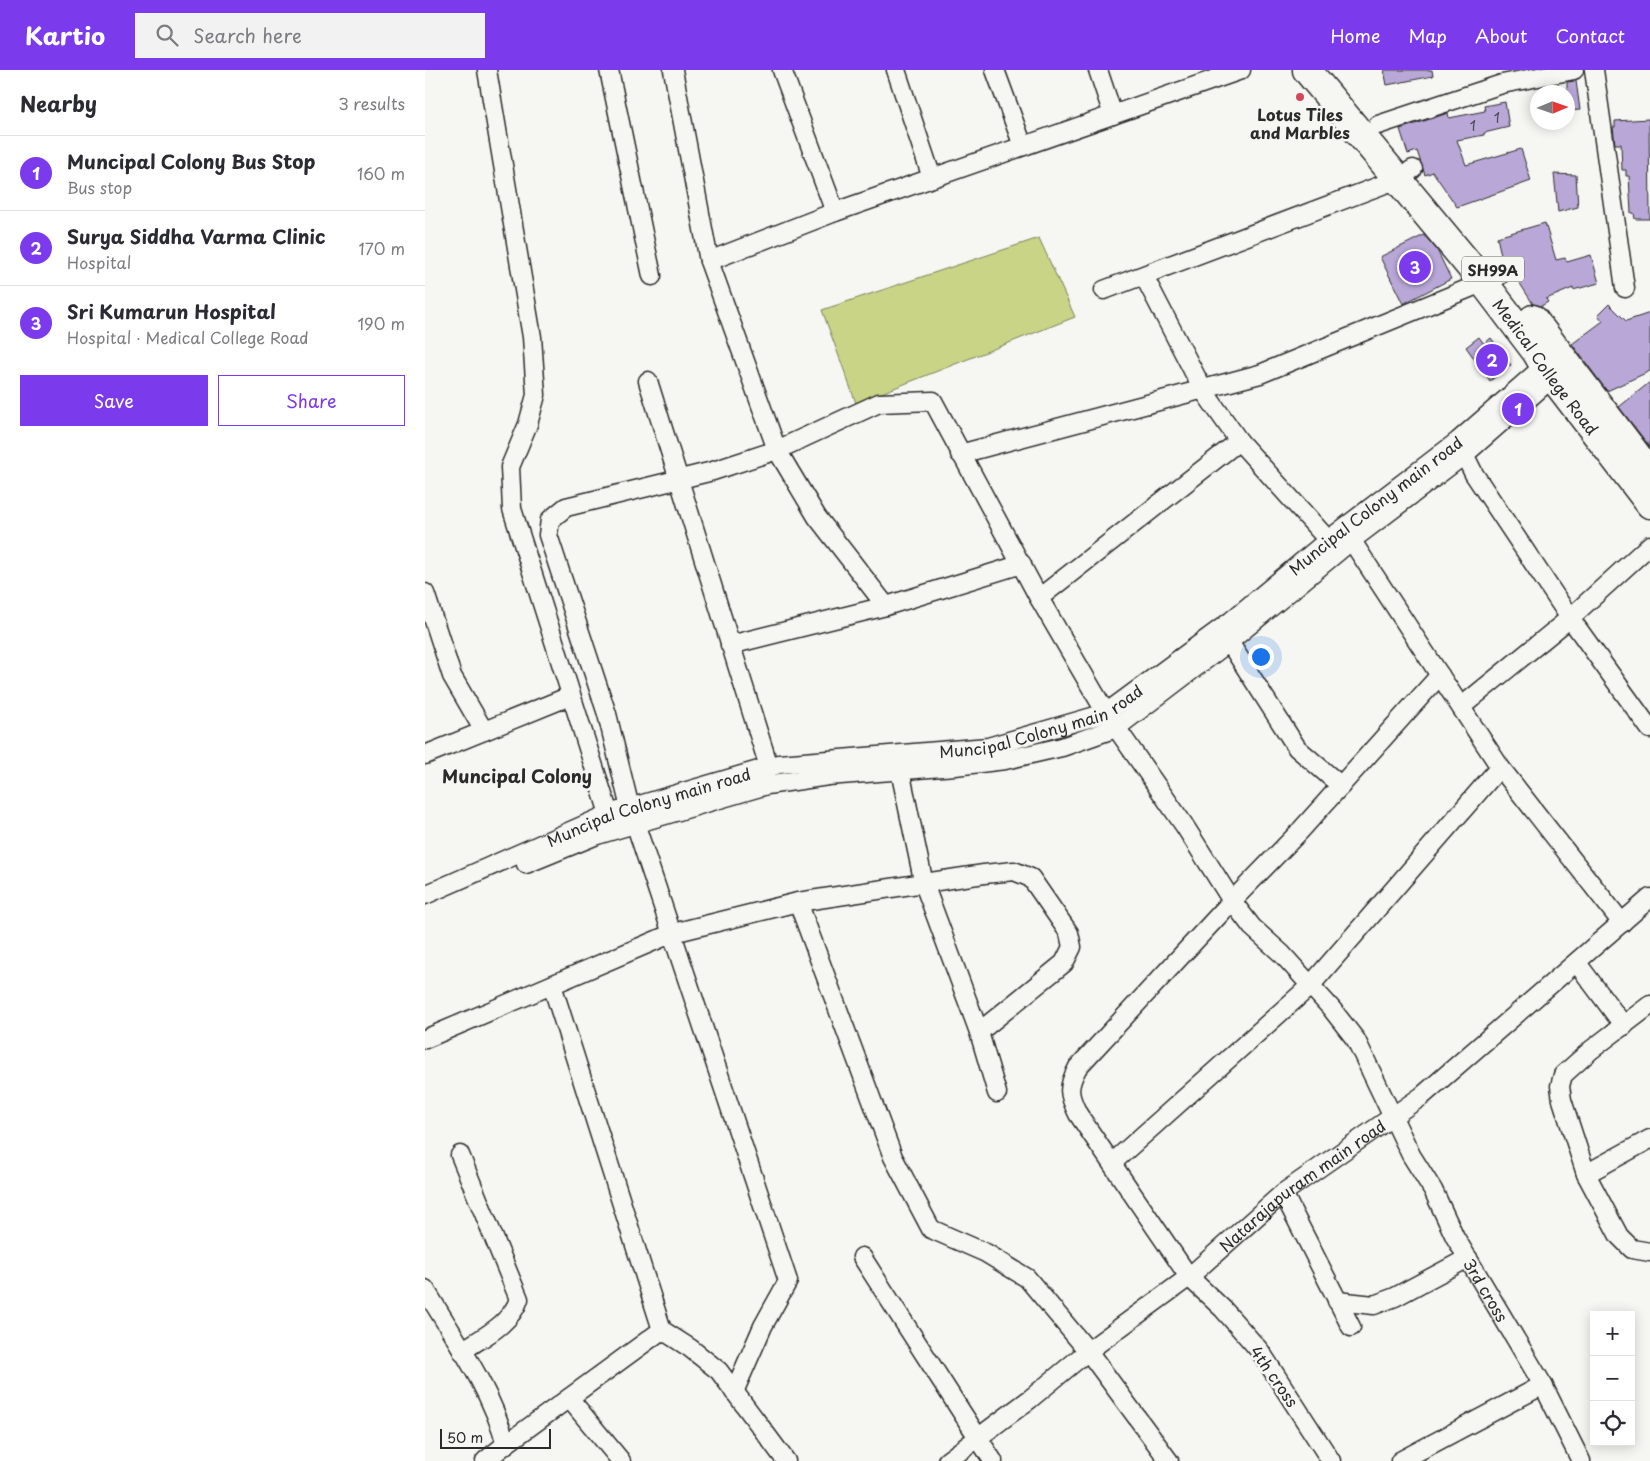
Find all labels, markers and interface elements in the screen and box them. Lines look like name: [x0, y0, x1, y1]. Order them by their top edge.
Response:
search box: [135, 13, 485, 58]
text: Kartio: [25, 17, 105, 53]
icon: search: [153, 21, 181, 49]
text: Search here: [193, 21, 302, 49]
text: Home: [1330, 22, 1380, 49]
text: Map: [1408, 22, 1447, 49]
text: About: [1475, 22, 1527, 49]
text: Contact: [1555, 22, 1625, 49]
north arrow: [1530, 85, 1575, 130]
text: Nearby: [20, 87, 97, 119]
text: 3 results: [338, 91, 405, 115]
marker: Lotus Tiles and Marbles: [1294, 91, 1306, 103]
place label: Lotus Tiles and Marbles: [1250, 102, 1350, 144]
house number: 1: [1494, 107, 1500, 128]
house number: 1: [1470, 115, 1476, 136]
text: Muncipal Colony Bus Stop: [67, 147, 315, 175]
text: 1: [32, 161, 40, 185]
text: 160 m: [357, 161, 405, 185]
text: Bus stop: [67, 175, 132, 199]
text: Surya Siddha Varma Clinic: [67, 222, 325, 250]
text: 2: [30, 236, 42, 260]
text: 170 m: [359, 236, 405, 260]
pin: 3: [1399, 248, 1431, 286]
text: Hospital: [67, 250, 131, 274]
road number: SH99A: [1462, 256, 1524, 282]
street label: Medical College Road: [1488, 293, 1605, 440]
text: Sri Kumarun Hospital: [67, 297, 276, 325]
text: 3: [31, 311, 41, 335]
text: 190 m: [357, 311, 405, 335]
text: Hospital · Medical College Road: [67, 325, 309, 349]
pin: 2: [1476, 341, 1508, 379]
button: Save: [20, 375, 208, 426]
button: Share: [218, 375, 405, 426]
pin: 1: [1502, 390, 1534, 428]
street label: Muncipal Colony main road: [1283, 430, 1467, 580]
your location: [1248, 644, 1274, 670]
street label: Muncipal Colony main road: [938, 678, 1147, 763]
street label: Muncipal Colony main road: [543, 761, 753, 852]
district label: Muncipal Colony: [442, 762, 592, 789]
street label: Natarajapuram main road: [1213, 1113, 1390, 1257]
street label: 3rd cross: [1458, 1253, 1515, 1326]
map controls: [1590, 1311, 1635, 1446]
button: +: [1590, 1311, 1635, 1356]
street label: 4th cross: [1245, 1340, 1305, 1412]
button: −: [1590, 1356, 1635, 1401]
button: locate: [1590, 1401, 1635, 1446]
scale bar: [440, 1426, 551, 1449]
text: 50 m: [447, 1427, 483, 1448]

